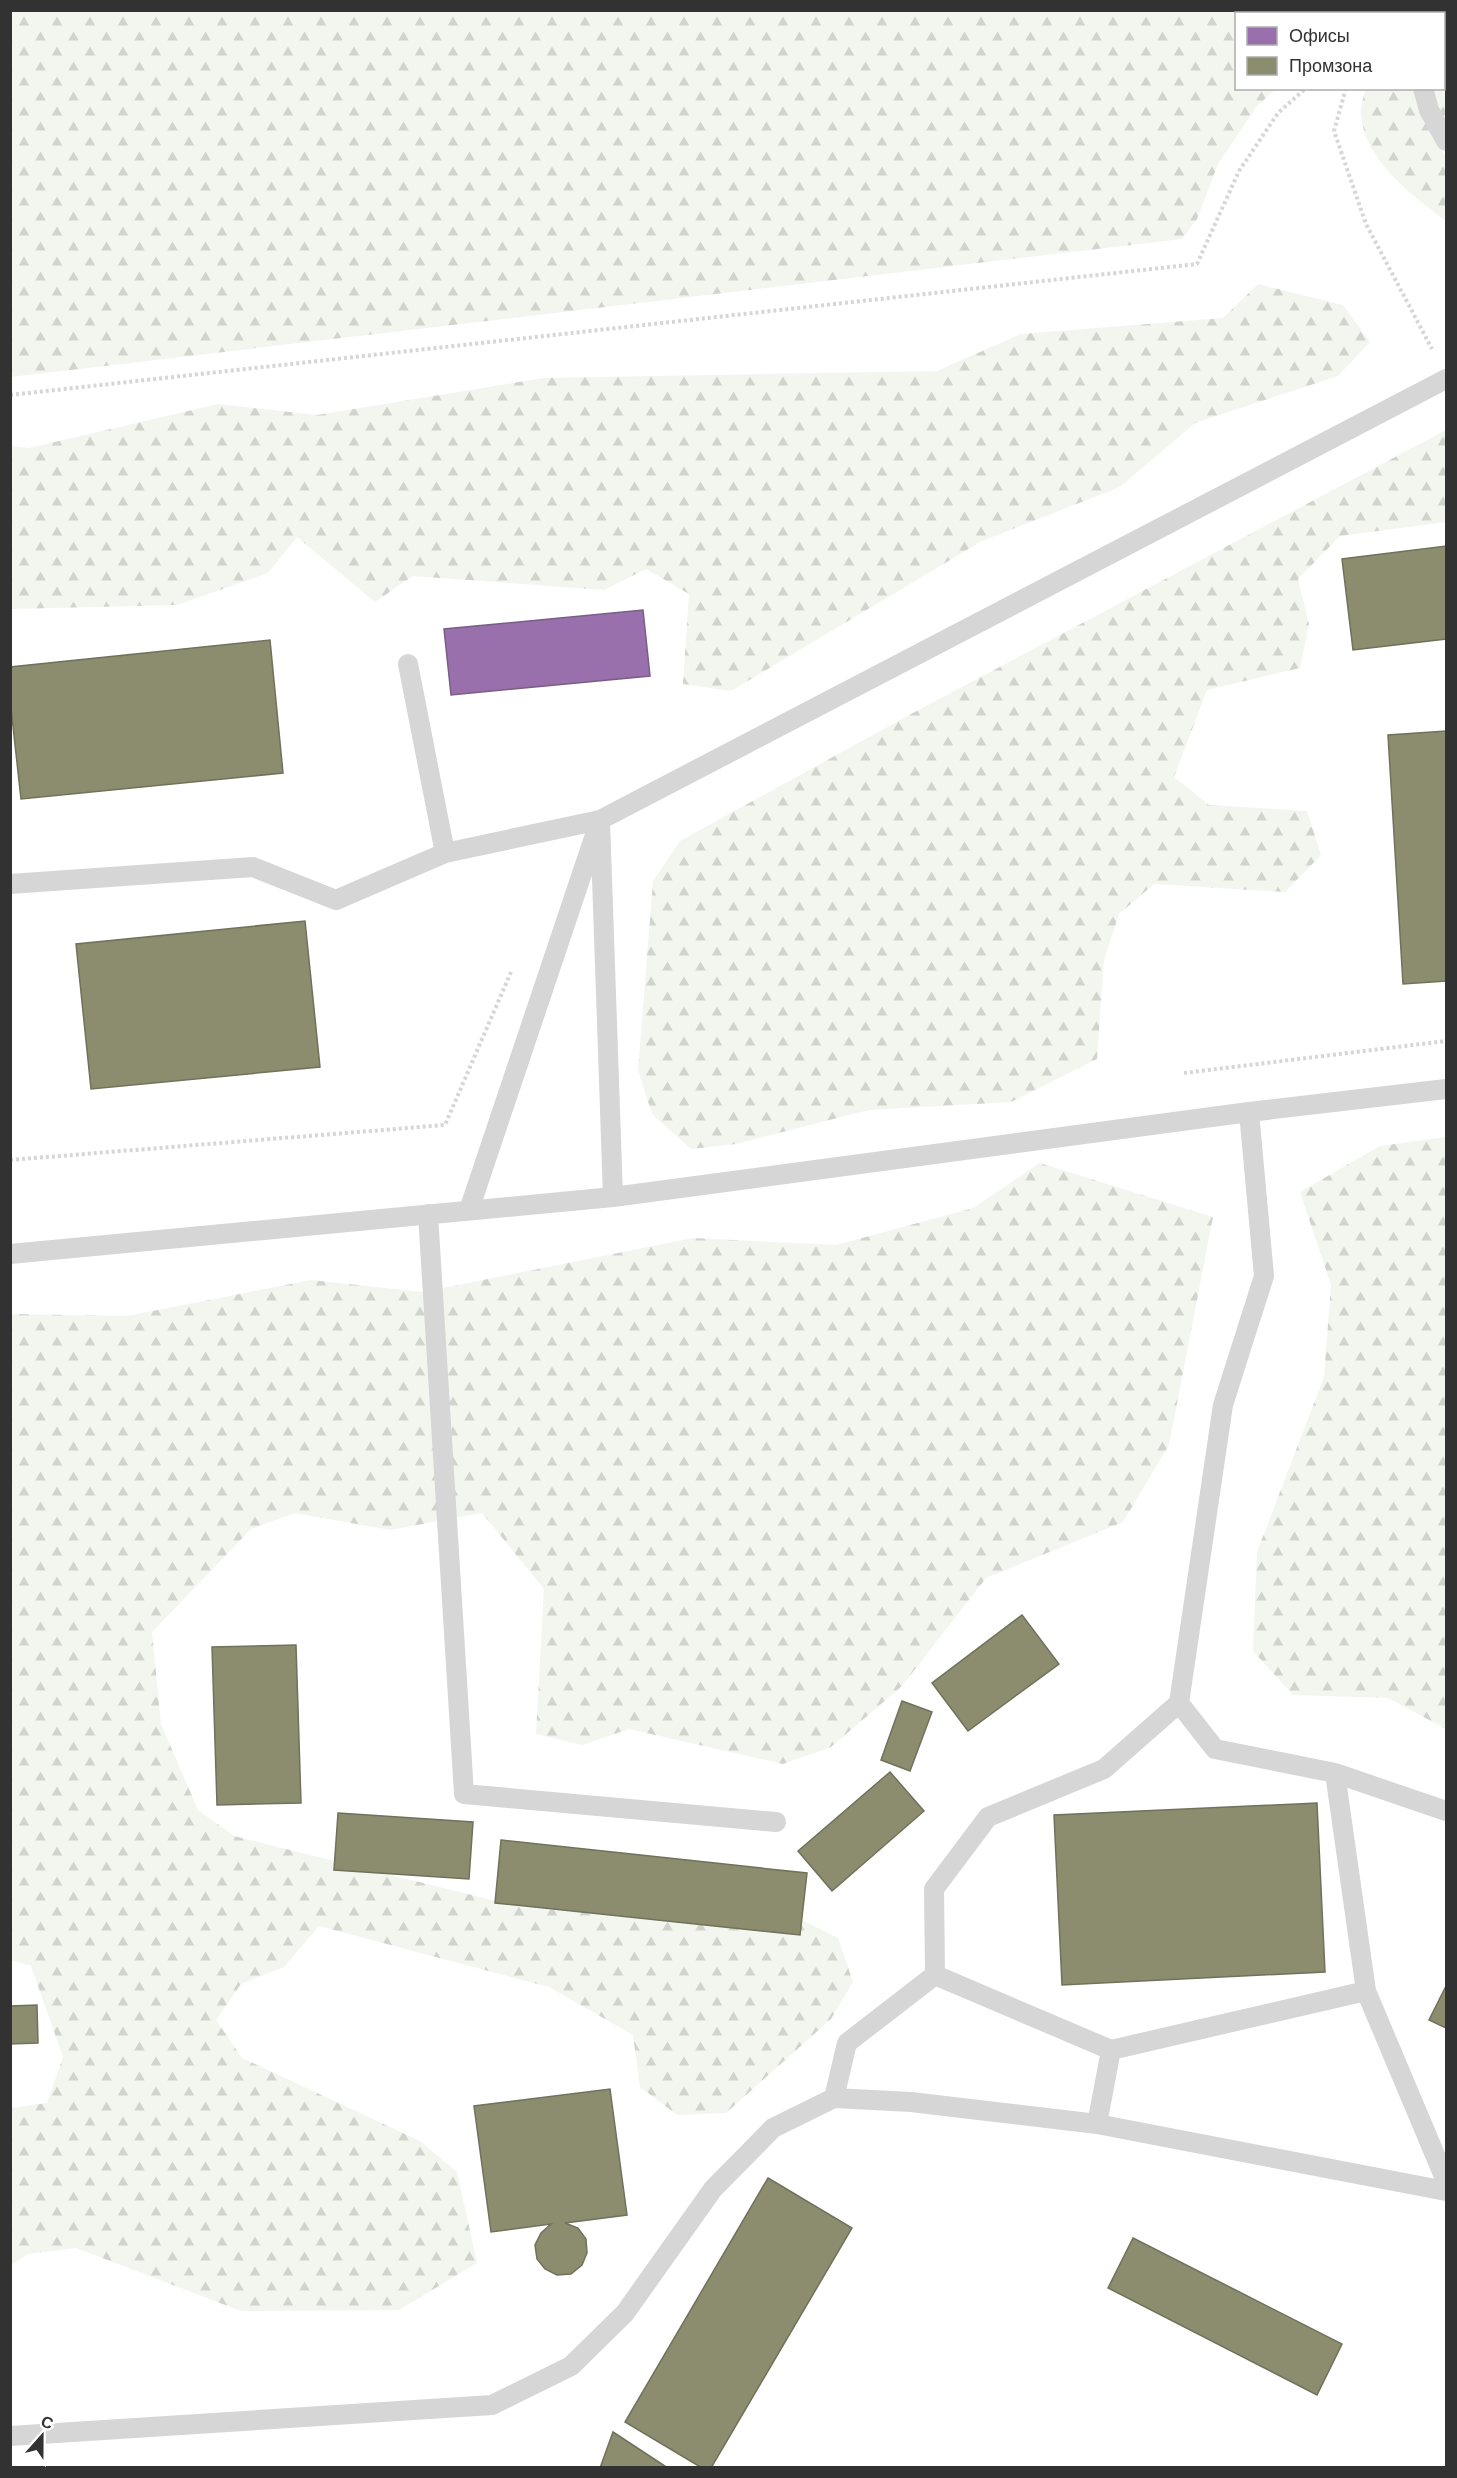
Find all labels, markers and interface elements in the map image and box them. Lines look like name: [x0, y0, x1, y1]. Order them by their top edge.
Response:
legend: [1235, 12, 1445, 90]
text: Офисы: [1289, 25, 1350, 46]
text: Промзона: [1289, 55, 1373, 76]
north arrow: [12, 2406, 72, 2466]
text: С: [38, 2412, 56, 2434]

